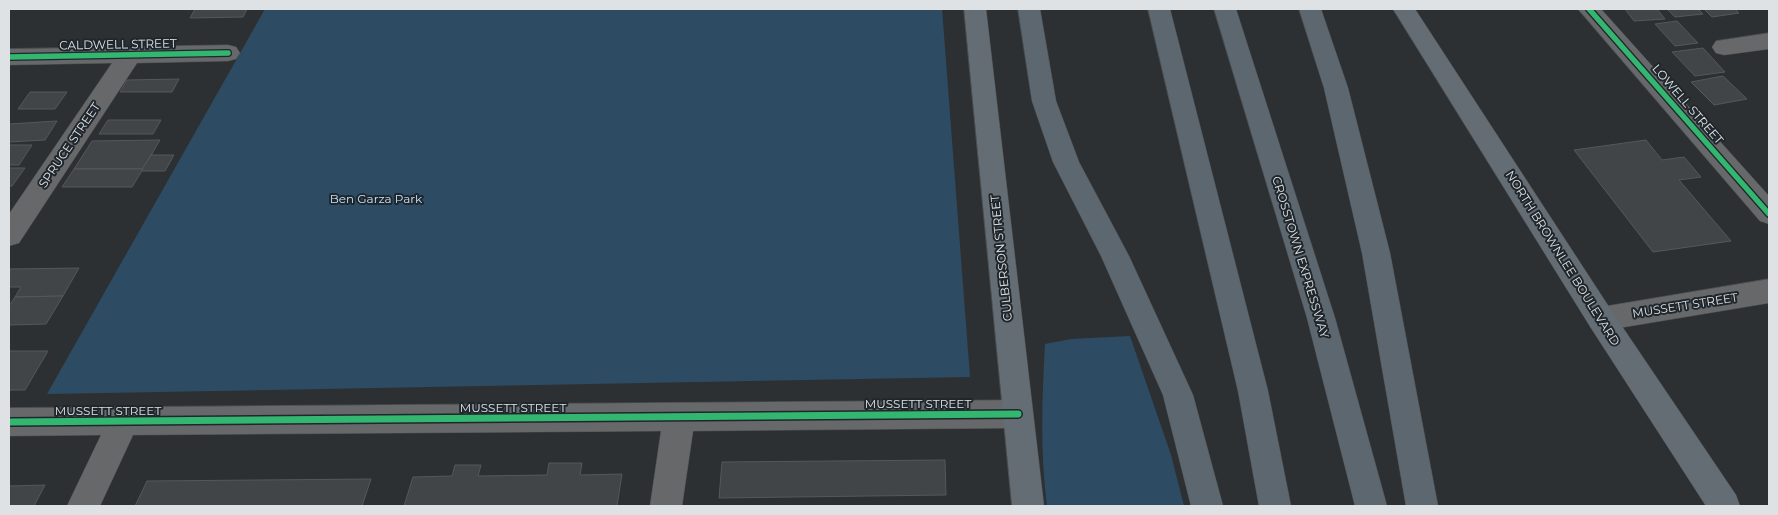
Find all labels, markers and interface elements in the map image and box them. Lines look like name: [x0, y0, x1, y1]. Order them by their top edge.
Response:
street label: CALDWELL STREET: [59, 35, 177, 53]
street label: LOWELL STREET: [1649, 61, 1727, 147]
street label: SPRUCE STREET: [35, 99, 103, 190]
street label: NORTH BROWNLEE BOULEVARD: [1503, 168, 1623, 348]
street label: CROSSTOWN EXPRESSWAY: [1269, 174, 1333, 340]
park label: Ben Garza Park: [330, 191, 423, 206]
street label: CULBERSON STREET: [987, 194, 1015, 322]
street label: MUSSETT STREET: [1631, 289, 1739, 321]
street label: MUSSETT STREET: [865, 396, 971, 411]
street label: MUSSETT STREET: [460, 400, 566, 415]
street label: MUSSETT STREET: [55, 403, 161, 418]

